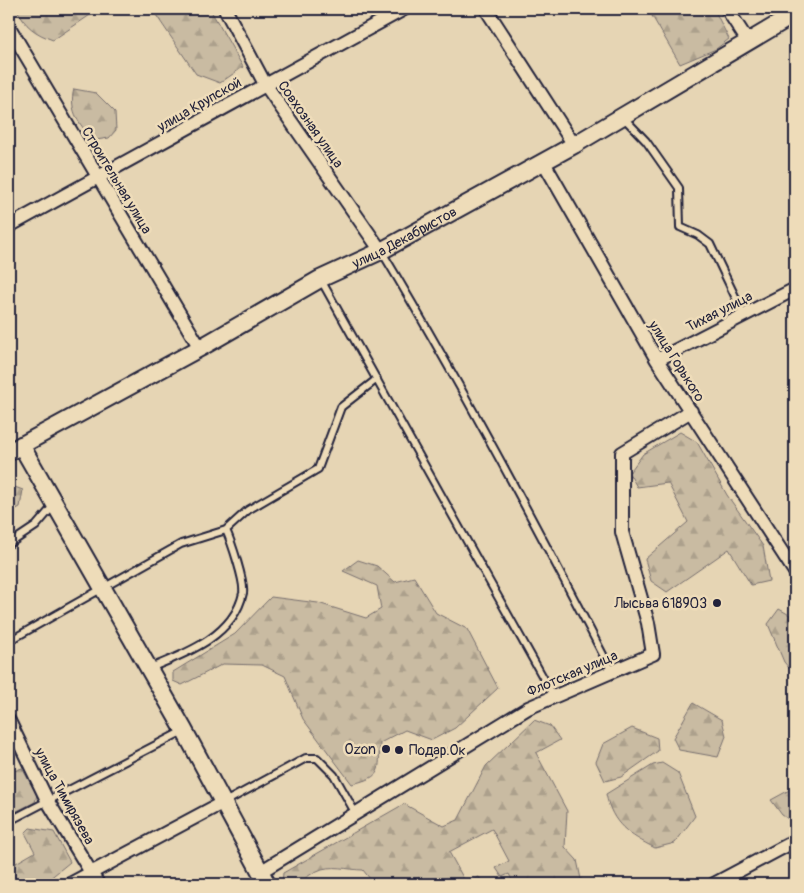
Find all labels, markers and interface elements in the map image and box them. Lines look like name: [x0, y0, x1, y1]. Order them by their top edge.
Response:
street label: улица Крупской: [153, 74, 244, 136]
street label: Совхозная улица: [274, 78, 347, 171]
street label: Строительная улица: [78, 124, 155, 237]
street label: улица Декабристов: [349, 203, 460, 272]
street label: Тихая улица: [683, 288, 755, 335]
street label: улица Горького: [644, 317, 708, 405]
place label: Лысьва 618903: [613, 595, 707, 612]
marker: Лысьва 618903: [711, 597, 723, 609]
street label: Флотская улица: [524, 647, 620, 700]
place label: Ozon: [345, 741, 376, 758]
place label: Подар.Ок: [409, 742, 466, 759]
marker: Ozon: [380, 743, 392, 755]
street label: улица Тимирязева: [31, 744, 98, 847]
marker: Подар.Ок: [393, 744, 405, 756]

